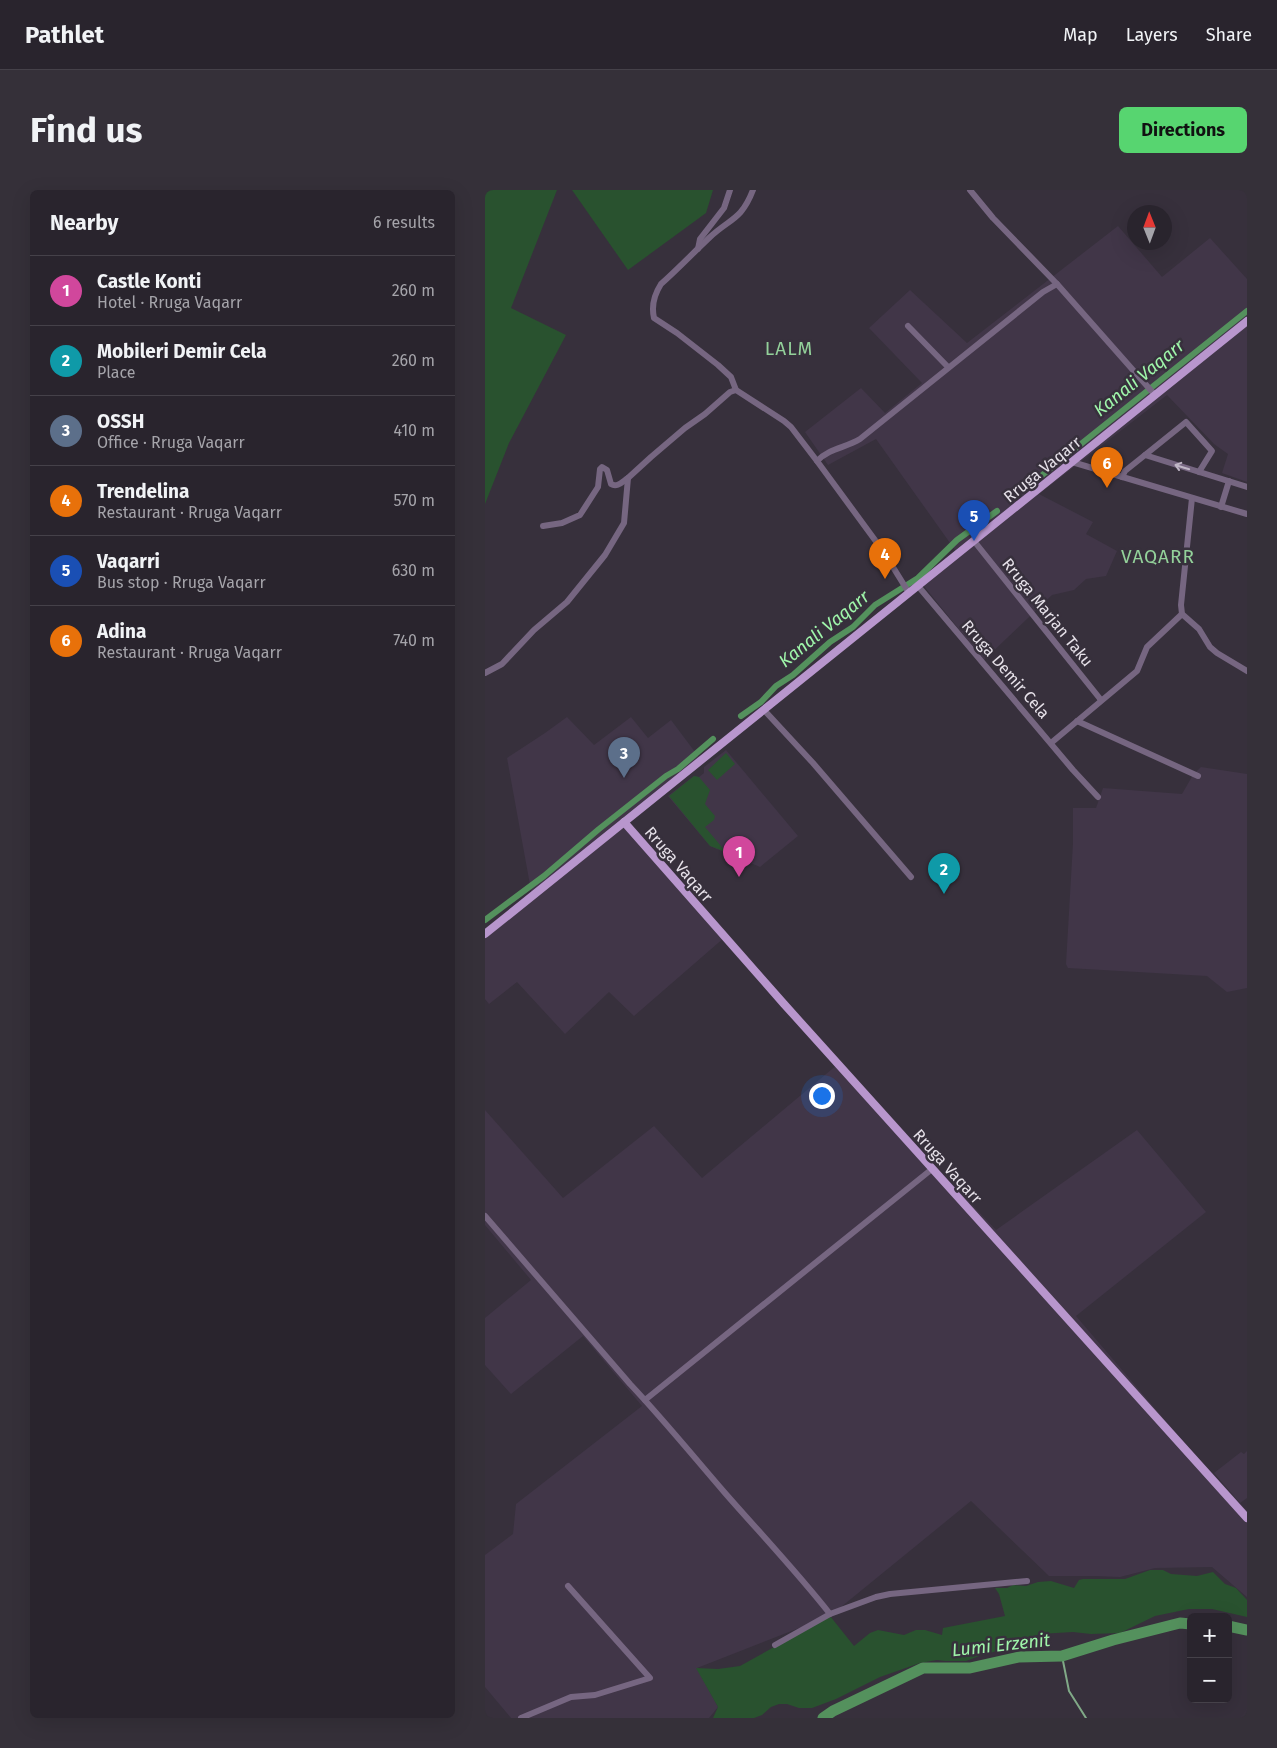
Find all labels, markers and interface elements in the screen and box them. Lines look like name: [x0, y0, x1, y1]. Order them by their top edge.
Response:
text: Pathlet: [25, 21, 104, 49]
text: Map: [1063, 24, 1098, 46]
text: Layers: [1126, 24, 1178, 46]
text: Share: [1206, 24, 1252, 46]
button: Directions: [1119, 107, 1247, 153]
text: Find us: [30, 109, 142, 151]
north arrow: [1127, 205, 1172, 250]
text: Nearby: [50, 210, 118, 236]
text: 6 results: [373, 213, 435, 232]
text: Castle Konti: [97, 270, 201, 293]
text: 1: [62, 281, 70, 300]
text: 260 m: [392, 281, 435, 300]
text: Hotel · Rruga Vaqarr: [97, 293, 242, 312]
water label: Kanali Vaqarr: [1089, 334, 1190, 421]
district label: LALM: [765, 337, 813, 360]
text: Mobileri Demir Cela: [97, 340, 267, 363]
text: 2: [62, 351, 70, 370]
text: 260 m: [392, 351, 435, 370]
text: Place: [97, 363, 136, 382]
text: OSSH: [97, 410, 144, 433]
text: 3: [62, 421, 70, 440]
text: 410 m: [394, 421, 435, 440]
street label: Rruga Vaqarr: [1000, 432, 1085, 506]
text: Office · Rruga Vaqarr: [97, 433, 245, 452]
pin: 6: [1091, 447, 1123, 488]
one-way arrow: [1175, 461, 1191, 471]
text: Trendelina: [97, 480, 189, 503]
text: 4: [61, 491, 71, 510]
text: 570 m: [394, 491, 435, 510]
pin: 5: [958, 500, 990, 541]
text: Restaurant · Rruga Vaqarr: [97, 503, 282, 522]
pin: 4: [869, 538, 901, 579]
district label: VAQARR: [1121, 545, 1195, 568]
text: Vaqarri: [97, 550, 160, 573]
street label: Rruga Marjan Taku: [998, 554, 1097, 670]
text: 5: [62, 561, 70, 580]
text: 630 m: [392, 561, 435, 580]
text: Bus stop · Rruga Vaqarr: [97, 573, 266, 592]
water label: Kanali Vaqarr: [774, 585, 875, 672]
street label: Rruga Demir Cela: [958, 616, 1054, 723]
text: Adina: [97, 620, 146, 643]
text: 6: [61, 631, 71, 650]
text: 740 m: [393, 631, 435, 650]
text: Restaurant · Rruga Vaqarr: [97, 643, 282, 662]
pin: 3: [608, 737, 640, 778]
street label: Rruga Vaqarr: [641, 823, 717, 907]
pin: 1: [723, 836, 755, 877]
pin: 2: [928, 853, 960, 894]
your location: [809, 1083, 835, 1109]
street label: Rruga Vaqarr: [909, 1125, 987, 1208]
map controls: [1187, 1613, 1232, 1703]
button: +: [1187, 1613, 1232, 1658]
water label: Lumi Erzenit: [951, 1629, 1052, 1661]
button: −: [1187, 1658, 1232, 1703]

